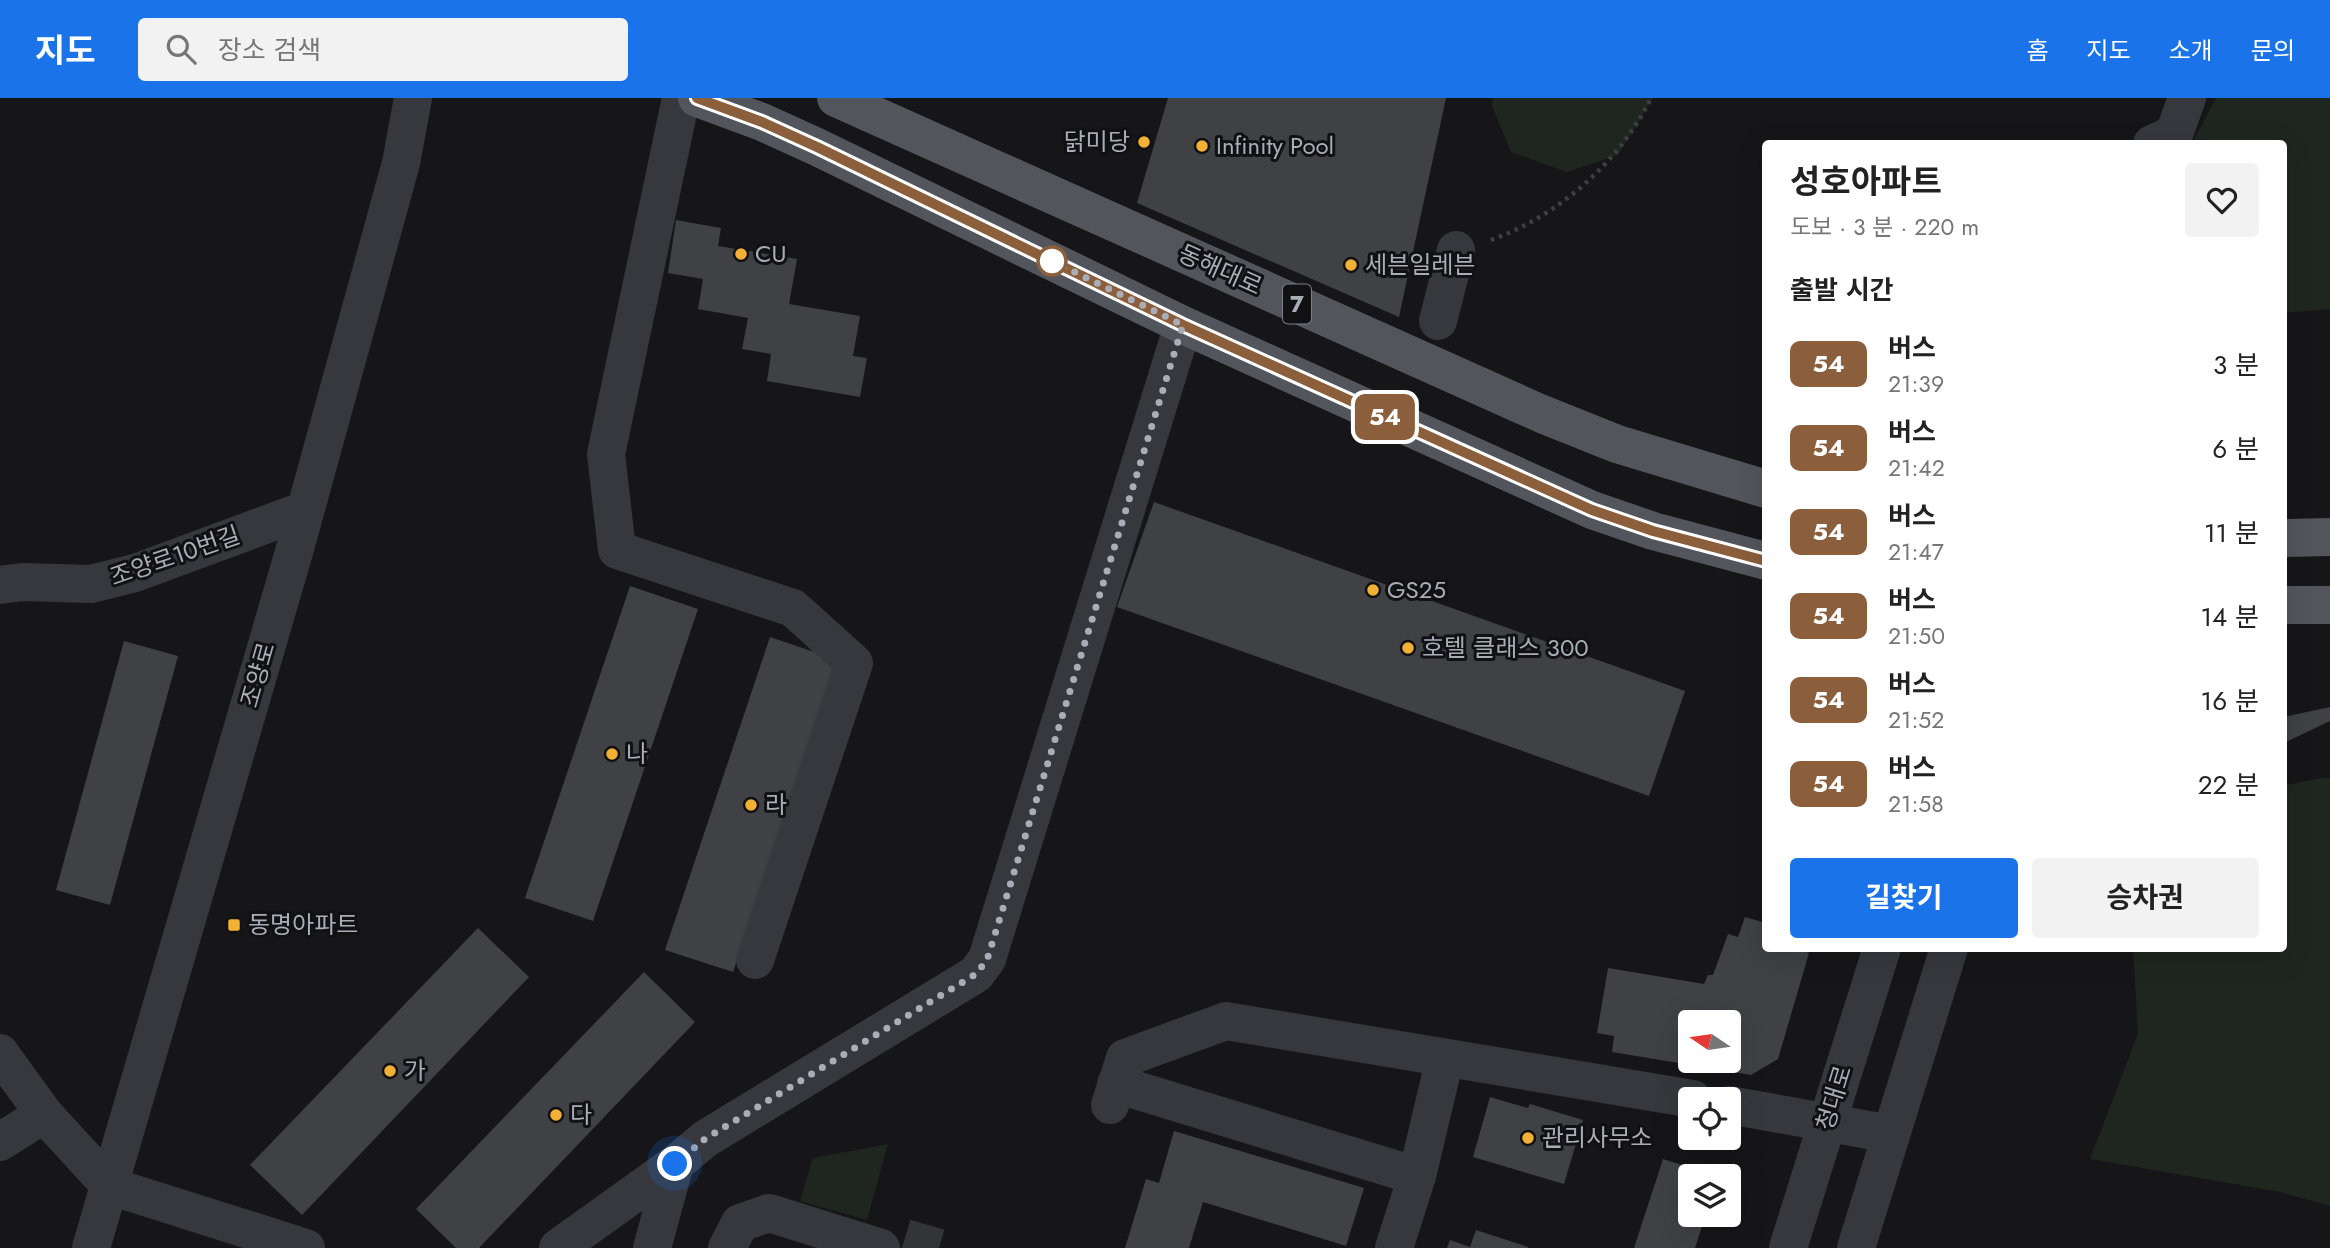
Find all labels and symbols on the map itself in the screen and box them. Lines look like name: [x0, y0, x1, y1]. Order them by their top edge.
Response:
place label: 닭미당: [1064, 124, 1130, 159]
place label: Infinity Pool: [1216, 128, 1334, 163]
marker: 닭미당: [1136, 134, 1152, 150]
marker: Infinity Pool: [1194, 138, 1210, 154]
place label: CU: [755, 236, 786, 271]
street label: 동해대로: [1173, 236, 1268, 303]
marker: CU: [733, 246, 749, 262]
unlabelled marker: [1037, 246, 1067, 276]
place label: 세븐일레븐: [1365, 247, 1475, 282]
marker: 세븐일레븐: [1343, 257, 1359, 273]
road number: 7: [1283, 284, 1311, 324]
line badge: 54: [1354, 394, 1416, 440]
street label: 조양로10번길: [105, 517, 245, 594]
place label: GS25: [1387, 572, 1446, 607]
marker: GS25: [1365, 582, 1381, 598]
place label: 호텔 클래스 300: [1422, 630, 1589, 665]
street label: 조양로: [232, 638, 283, 712]
marker: 호텔 클래스 300: [1400, 640, 1416, 656]
place label: 나: [626, 736, 648, 771]
marker: 나: [604, 746, 620, 762]
place label: 라: [765, 787, 787, 822]
marker: 라: [743, 797, 759, 813]
place label: 동명아파트: [248, 907, 358, 942]
marker: 동명아파트: [226, 917, 242, 933]
north arrow: [1678, 1010, 1741, 1073]
place label: 가: [404, 1053, 426, 1088]
street label: 청대로: [1807, 1061, 1860, 1135]
marker: 가: [382, 1063, 398, 1079]
place label: 다: [570, 1097, 592, 1132]
marker: 다: [548, 1107, 564, 1123]
place label: 관리사무소: [1542, 1120, 1652, 1155]
marker: 관리사무소: [1520, 1130, 1536, 1146]
your location: [657, 1146, 692, 1181]

